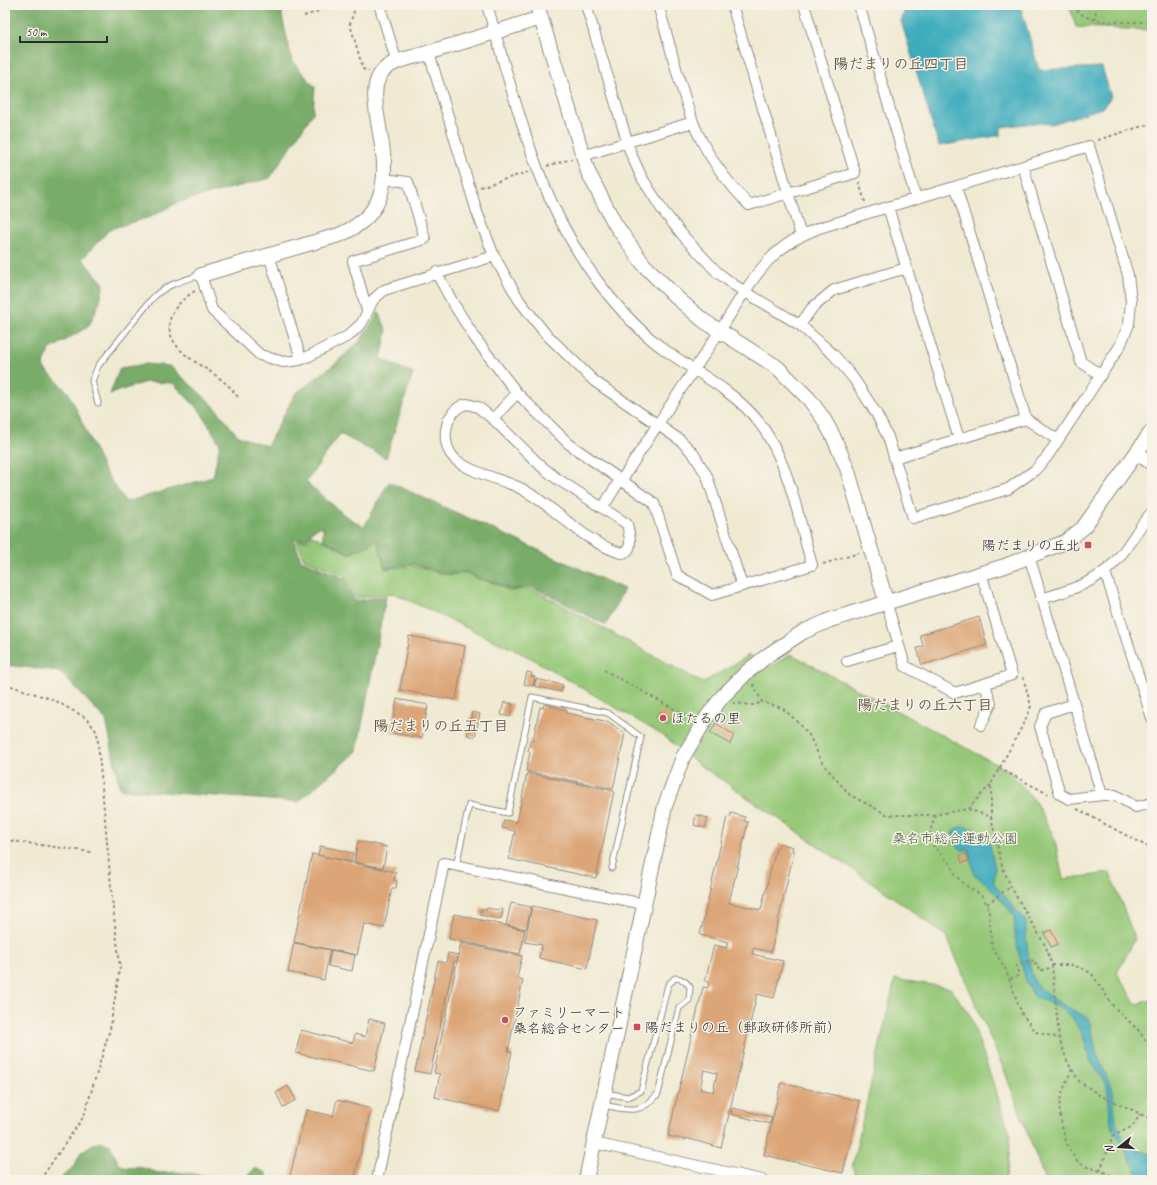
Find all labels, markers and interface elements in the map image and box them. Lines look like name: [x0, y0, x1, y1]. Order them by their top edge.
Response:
scale bar: [20, 18, 107, 44]
text: 50 m: [26, 24, 48, 40]
district label: 陽だまりの丘四丁目: [833, 55, 969, 74]
place label: 陽だまりの丘北: [982, 537, 1080, 554]
marker: 陽だまりの丘北: [1083, 540, 1093, 550]
district label: 陽だまりの丘六丁目: [857, 696, 993, 715]
place label: ほたるの里: [671, 710, 741, 727]
marker: ほたるの里: [658, 713, 668, 723]
district label: 陽だまりの丘五丁目: [373, 717, 509, 736]
park label: 桑名市総合運動公園: [892, 830, 1018, 847]
place label: ファミリーマート 桑名総合センター: [513, 1004, 625, 1037]
marker: ファミリーマート 桑名総合センター: [500, 1015, 510, 1025]
place label: 陽だまりの丘（郵政研修所前）: [645, 1019, 841, 1036]
marker: 陽だまりの丘（郵政研修所前）: [632, 1022, 642, 1032]
north arrow: [1099, 1127, 1139, 1167]
text: N: [1101, 1143, 1117, 1155]

